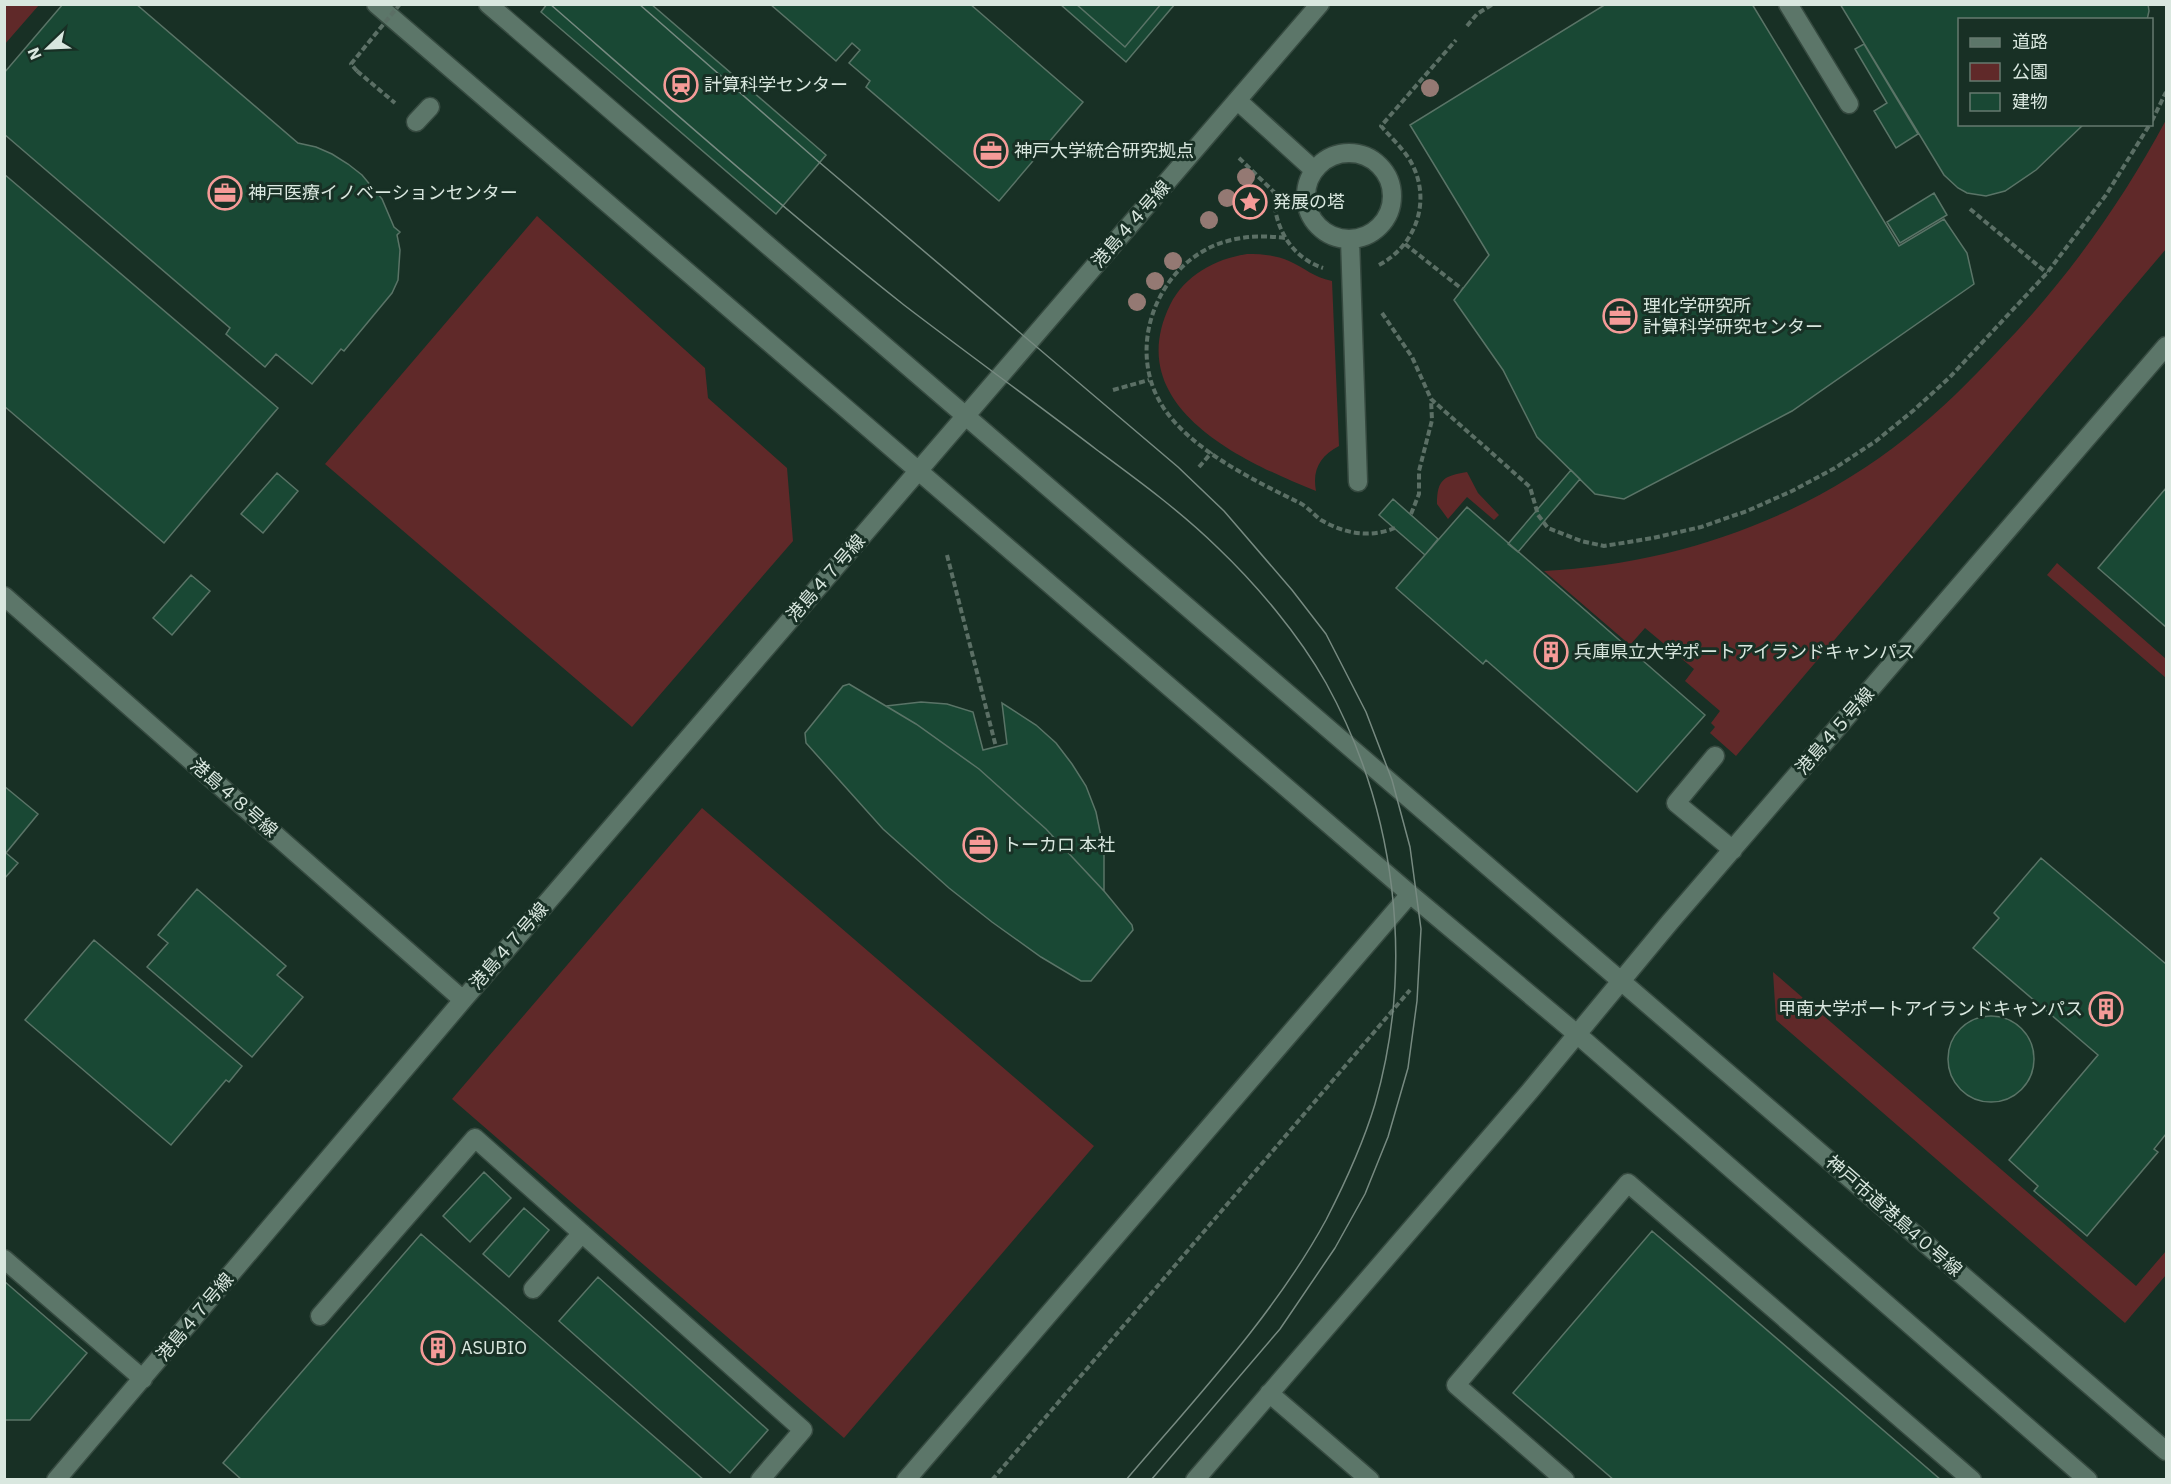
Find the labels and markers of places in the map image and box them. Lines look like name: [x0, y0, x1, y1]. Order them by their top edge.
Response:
station icon: 計算科学センター: [663, 67, 699, 103]
place label: 計算科学センター: [704, 73, 848, 96]
office icon: 神戸大学統合研究拠点: [973, 133, 1009, 169]
place label: 神戸大学統合研究拠点: [1014, 139, 1194, 162]
office icon: 神戸医療イノベーションセンター: [207, 175, 243, 211]
place label: 神戸医療イノベーションセンター: [248, 181, 518, 204]
place icon: 発展の塔: [1232, 184, 1268, 220]
place label: 発展の塔: [1273, 190, 1345, 213]
place label: 理化学研究所 計算科学研究センター: [1643, 294, 1823, 338]
office icon: 理化学研究所 計算科学研究センター: [1602, 298, 1638, 334]
building icon: 兵庫県立大学ポートアイランドキャンパス: [1533, 634, 1569, 670]
place label: 兵庫県立大学ポートアイランドキャンパス: [1574, 640, 1915, 663]
office icon: トーカロ 本社: [962, 827, 998, 863]
place label: トーカロ 本社: [1003, 833, 1115, 856]
building icon: 甲南大学ポートアイランドキャンパス: [2088, 991, 2124, 1027]
place label: 甲南大学ポートアイランドキャンパス: [1778, 997, 2083, 1020]
building icon: ASUBIO: [420, 1330, 456, 1366]
place label: ASUBIO: [461, 1336, 527, 1359]

